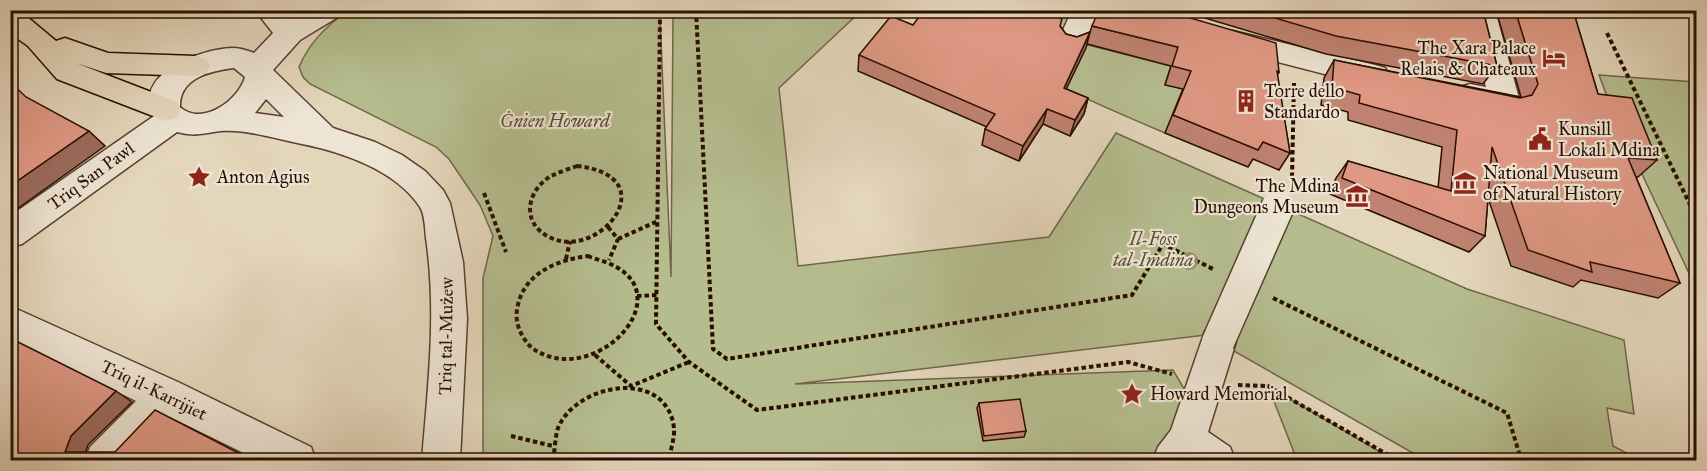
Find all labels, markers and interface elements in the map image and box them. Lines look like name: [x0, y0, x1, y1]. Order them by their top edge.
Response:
place label: The Xara Palace Relais & Chateaux: [1400, 37, 1536, 80]
hotel icon: The Xara Palace Relais & Chateaux: [1541, 45, 1567, 71]
place label: Torre dello Standardo: [1264, 80, 1344, 123]
building icon: Torre dello Standardo: [1233, 88, 1259, 114]
park label: Ġnien Howard: [500, 110, 611, 132]
place label: Kunsill Lokali Mdina: [1558, 118, 1660, 161]
public building icon: Kunsill Lokali Mdina: [1527, 126, 1553, 152]
street label: Triq San Pawl: [43, 137, 139, 216]
place label: National Museum of Natural History: [1483, 162, 1622, 205]
place icon: Anton Agius: [186, 164, 212, 190]
place label: Anton Agius: [216, 166, 309, 189]
museum icon: National Museum of Natural History: [1452, 170, 1478, 196]
place label: The Mdina Dungeons Museum: [1193, 175, 1339, 219]
museum icon: The Mdina Dungeons Museum: [1344, 183, 1370, 209]
park label: Il-Foss tal-Imdina: [1113, 228, 1193, 271]
street label: Triq tal-Mużew: [434, 277, 459, 395]
street label: Triq il-Karrijiet: [97, 355, 211, 426]
place icon: Howard Memorial: [1119, 381, 1145, 407]
place label: Howard Memorial: [1150, 383, 1288, 405]

